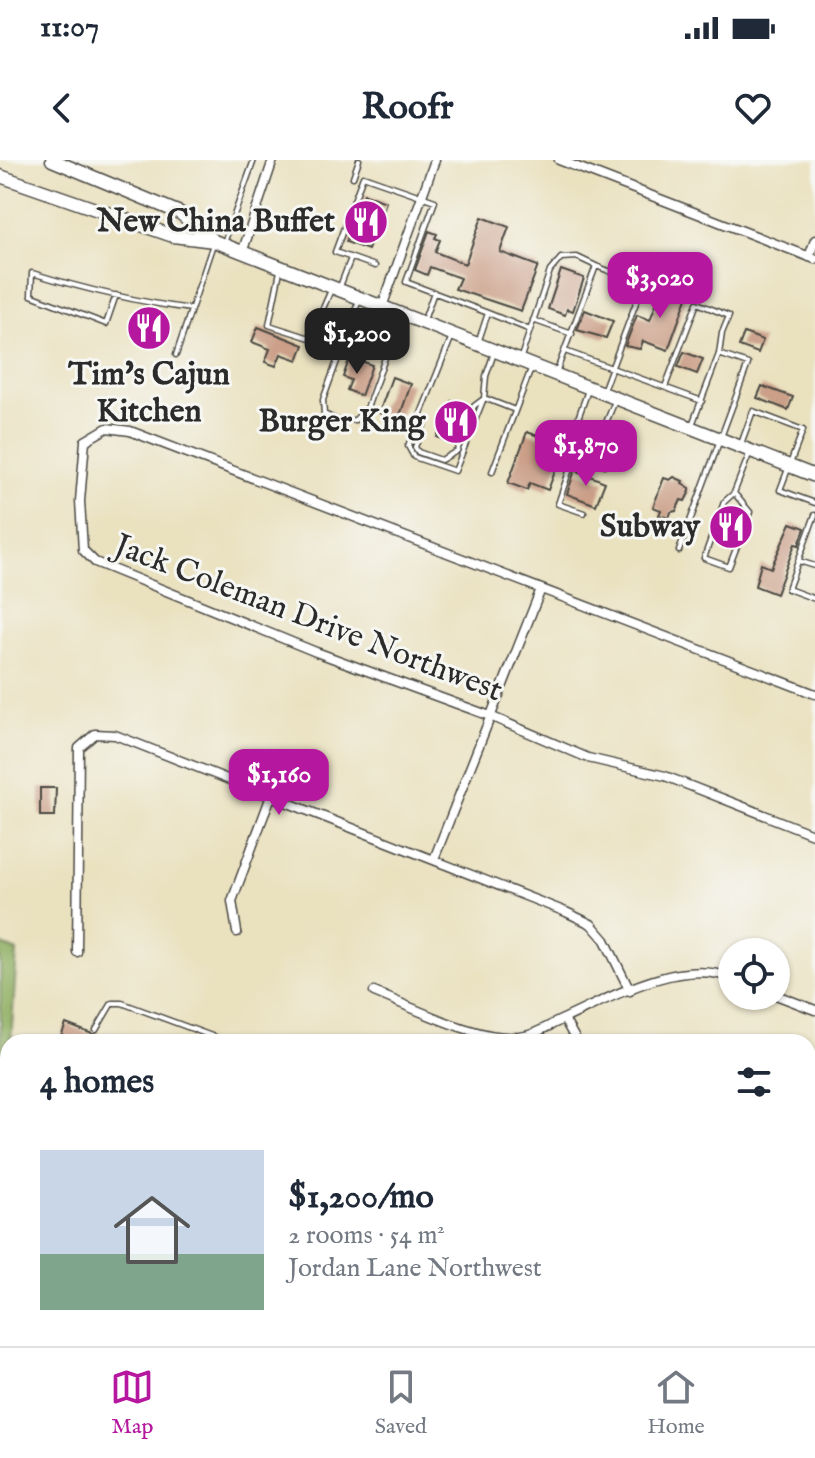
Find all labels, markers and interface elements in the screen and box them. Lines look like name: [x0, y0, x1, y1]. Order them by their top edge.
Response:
text: 11:07: [40, 9, 99, 47]
text: Roofr: [361, 85, 454, 131]
icon: back: [40, 86, 84, 130]
icon: heart: [731, 86, 775, 130]
restaurant icon: New China Buffet: [342, 198, 390, 246]
place label: New China Buffet: [96, 202, 335, 243]
pin: $3,020: [595, 252, 725, 320]
text: $3,020: [626, 261, 694, 294]
restaurant icon: Tim's Cajun Kitchen: [125, 304, 173, 352]
pin: $1,200: [292, 308, 422, 376]
text: $1,200: [323, 317, 391, 350]
place label: Tim's Cajun Kitchen: [67, 355, 230, 433]
restaurant icon: Burger King: [432, 398, 480, 446]
place label: Burger King: [259, 402, 427, 443]
pin: $1,870: [521, 420, 651, 488]
text: $1,870: [553, 429, 619, 462]
restaurant icon: Subway: [707, 503, 755, 551]
place label: Subway: [600, 507, 701, 548]
street label: Jack Coleman Drive Northwest: [105, 525, 508, 712]
pin: $1,160: [214, 749, 344, 817]
text: $1,160: [247, 758, 311, 791]
map controls: [718, 938, 790, 1010]
button: locate: [718, 938, 790, 1010]
icon: filters: [732, 1060, 776, 1104]
text: 4 homes: [40, 1061, 154, 1104]
text: $1,200/mo: [288, 1176, 434, 1219]
icon: home: [104, 1182, 200, 1278]
text: 2 rooms · 54 m²: [288, 1219, 445, 1252]
text: Jordan Lane Northwest: [288, 1252, 542, 1285]
tab: Map: [110, 1365, 154, 1441]
tab: Saved: [375, 1365, 427, 1441]
tab: Home: [647, 1365, 705, 1441]

